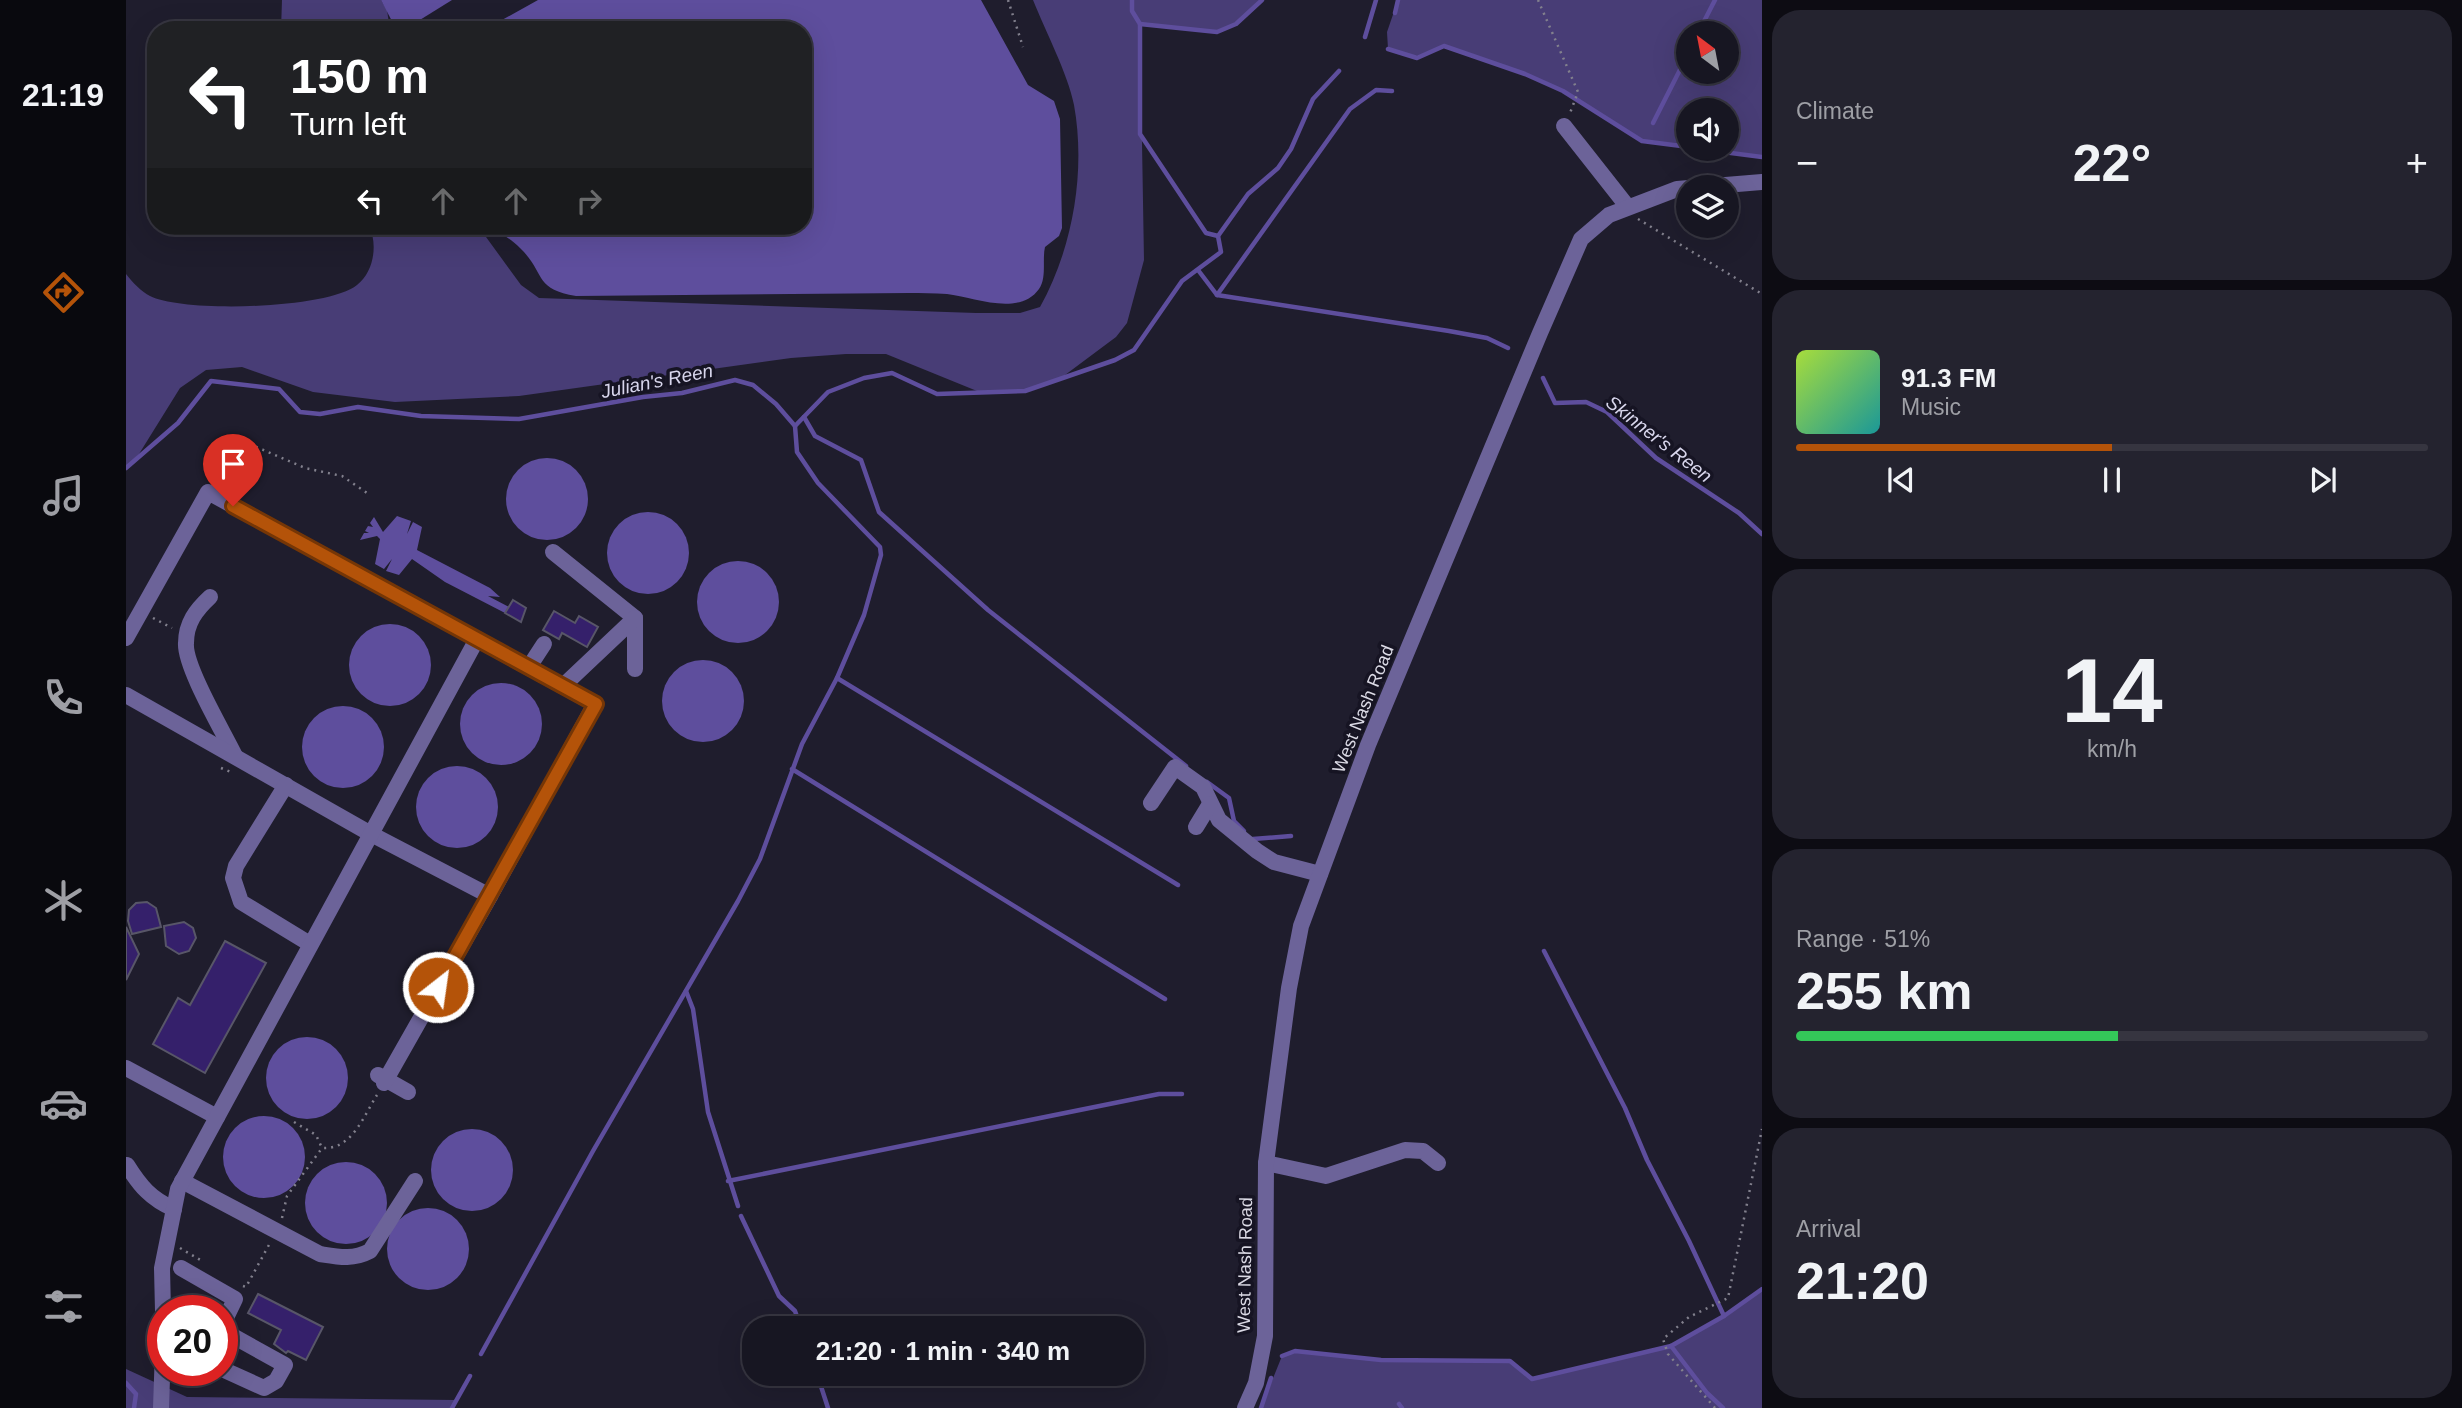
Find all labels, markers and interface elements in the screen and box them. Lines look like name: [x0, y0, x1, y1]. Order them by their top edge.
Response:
north arrow: [1676, 21, 1740, 84]
map controls: [1676, 21, 1739, 238]
icon: left: [175, 49, 266, 140]
text: 150 m: [290, 49, 429, 103]
text: 21:19: [22, 77, 104, 113]
button: sound: [1676, 98, 1739, 161]
text: Climate: [1796, 98, 1874, 124]
text: Turn left: [290, 106, 406, 142]
text: 22°: [2073, 134, 2151, 192]
text: −: [1796, 142, 1818, 184]
text: +: [2406, 142, 2428, 184]
button: layers: [1676, 175, 1739, 238]
icon: left: [351, 182, 389, 220]
icon: ahead: [424, 182, 462, 220]
icon: ahead: [497, 182, 535, 220]
icon: right: [570, 182, 608, 220]
icon: directions: [39, 268, 88, 317]
water label: Julian's Reen: [598, 360, 715, 402]
text: 91.3 FM: [1901, 363, 1996, 393]
water label: Skinner's Reen: [1602, 391, 1716, 487]
text: Music: [1901, 394, 1961, 420]
pin: [203, 434, 263, 506]
icon: arrive: [214, 445, 252, 483]
icon: previous: [1882, 461, 1920, 499]
icon: pause: [2093, 461, 2131, 499]
icon: next: [2304, 461, 2342, 499]
icon: music: [39, 471, 88, 520]
text: 14: [2061, 640, 2163, 741]
street label: West Nash Road: [1328, 642, 1398, 776]
icon: phone: [39, 673, 88, 722]
text: km/h: [2087, 736, 2137, 762]
icon: climate: [39, 876, 88, 925]
text: Range · 51%: [1796, 926, 1930, 952]
position arrow: [401, 950, 475, 1024]
text: 255 km: [1796, 962, 1972, 1020]
icon: car: [39, 1079, 88, 1128]
street label: West Nash Road: [1234, 1197, 1256, 1333]
text: Arrival: [1796, 1216, 1861, 1242]
text: 21:20: [1796, 1252, 1929, 1310]
icon: filters: [39, 1282, 88, 1331]
speed limit sign: 20: [147, 1295, 238, 1386]
text: 21:20 · 1 min · 340 m: [816, 1336, 1070, 1366]

